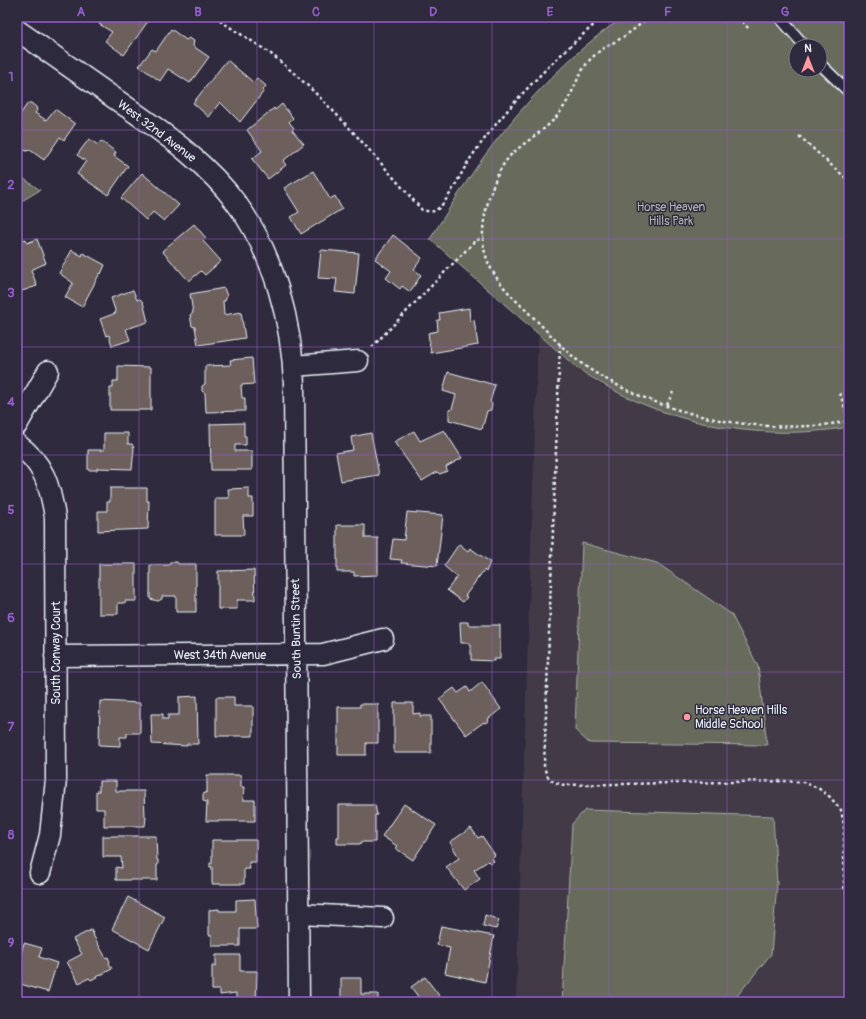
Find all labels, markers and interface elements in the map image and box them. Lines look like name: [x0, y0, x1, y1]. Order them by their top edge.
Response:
text: A: [77, 4, 86, 20]
text: B: [194, 4, 202, 20]
text: C: [312, 4, 320, 20]
text: D: [429, 4, 437, 20]
text: E: [547, 4, 554, 20]
text: F: [664, 4, 672, 20]
text: G: [781, 4, 790, 20]
north arrow: [788, 38, 828, 78]
text: N: [804, 42, 812, 55]
text: 1: [8, 69, 14, 85]
street label: West 32nd Avenue: [114, 97, 199, 166]
text: 2: [7, 177, 15, 193]
park label: Horse Heaven Hills Park: [637, 200, 706, 229]
text: 3: [7, 285, 15, 301]
text: 4: [7, 394, 15, 410]
text: 5: [7, 502, 15, 518]
street label: South Buntin Street: [288, 578, 305, 680]
street label: South Conway Court: [49, 601, 64, 705]
text: 6: [7, 610, 15, 626]
street label: West 34th Avenue: [174, 648, 266, 663]
place label: Horse Heaven Hills Middle School: [695, 703, 788, 732]
marker: Horse Heaven Hills Middle School: [682, 712, 692, 722]
text: 7: [8, 719, 15, 735]
text: 8: [8, 827, 15, 843]
text: 9: [8, 935, 15, 951]

